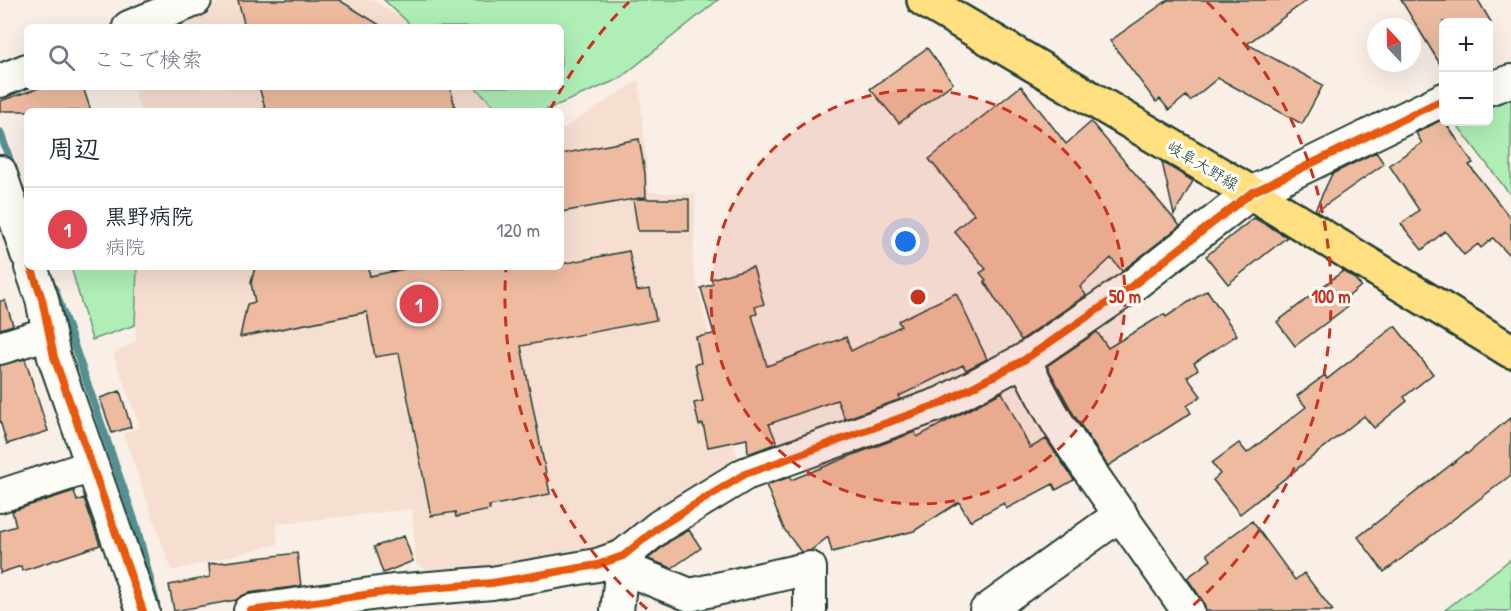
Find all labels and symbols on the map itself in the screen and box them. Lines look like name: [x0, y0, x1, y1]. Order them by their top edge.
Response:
north arrow: [1367, 18, 1421, 72]
street label: 岐阜大野線: [1163, 135, 1243, 195]
your location: [891, 227, 920, 256]
pin: 1: [400, 282, 438, 326]
text: 50 m: [1109, 284, 1141, 309]
text: 100 m: [1311, 284, 1351, 309]
centre of rings: [908, 287, 928, 307]

